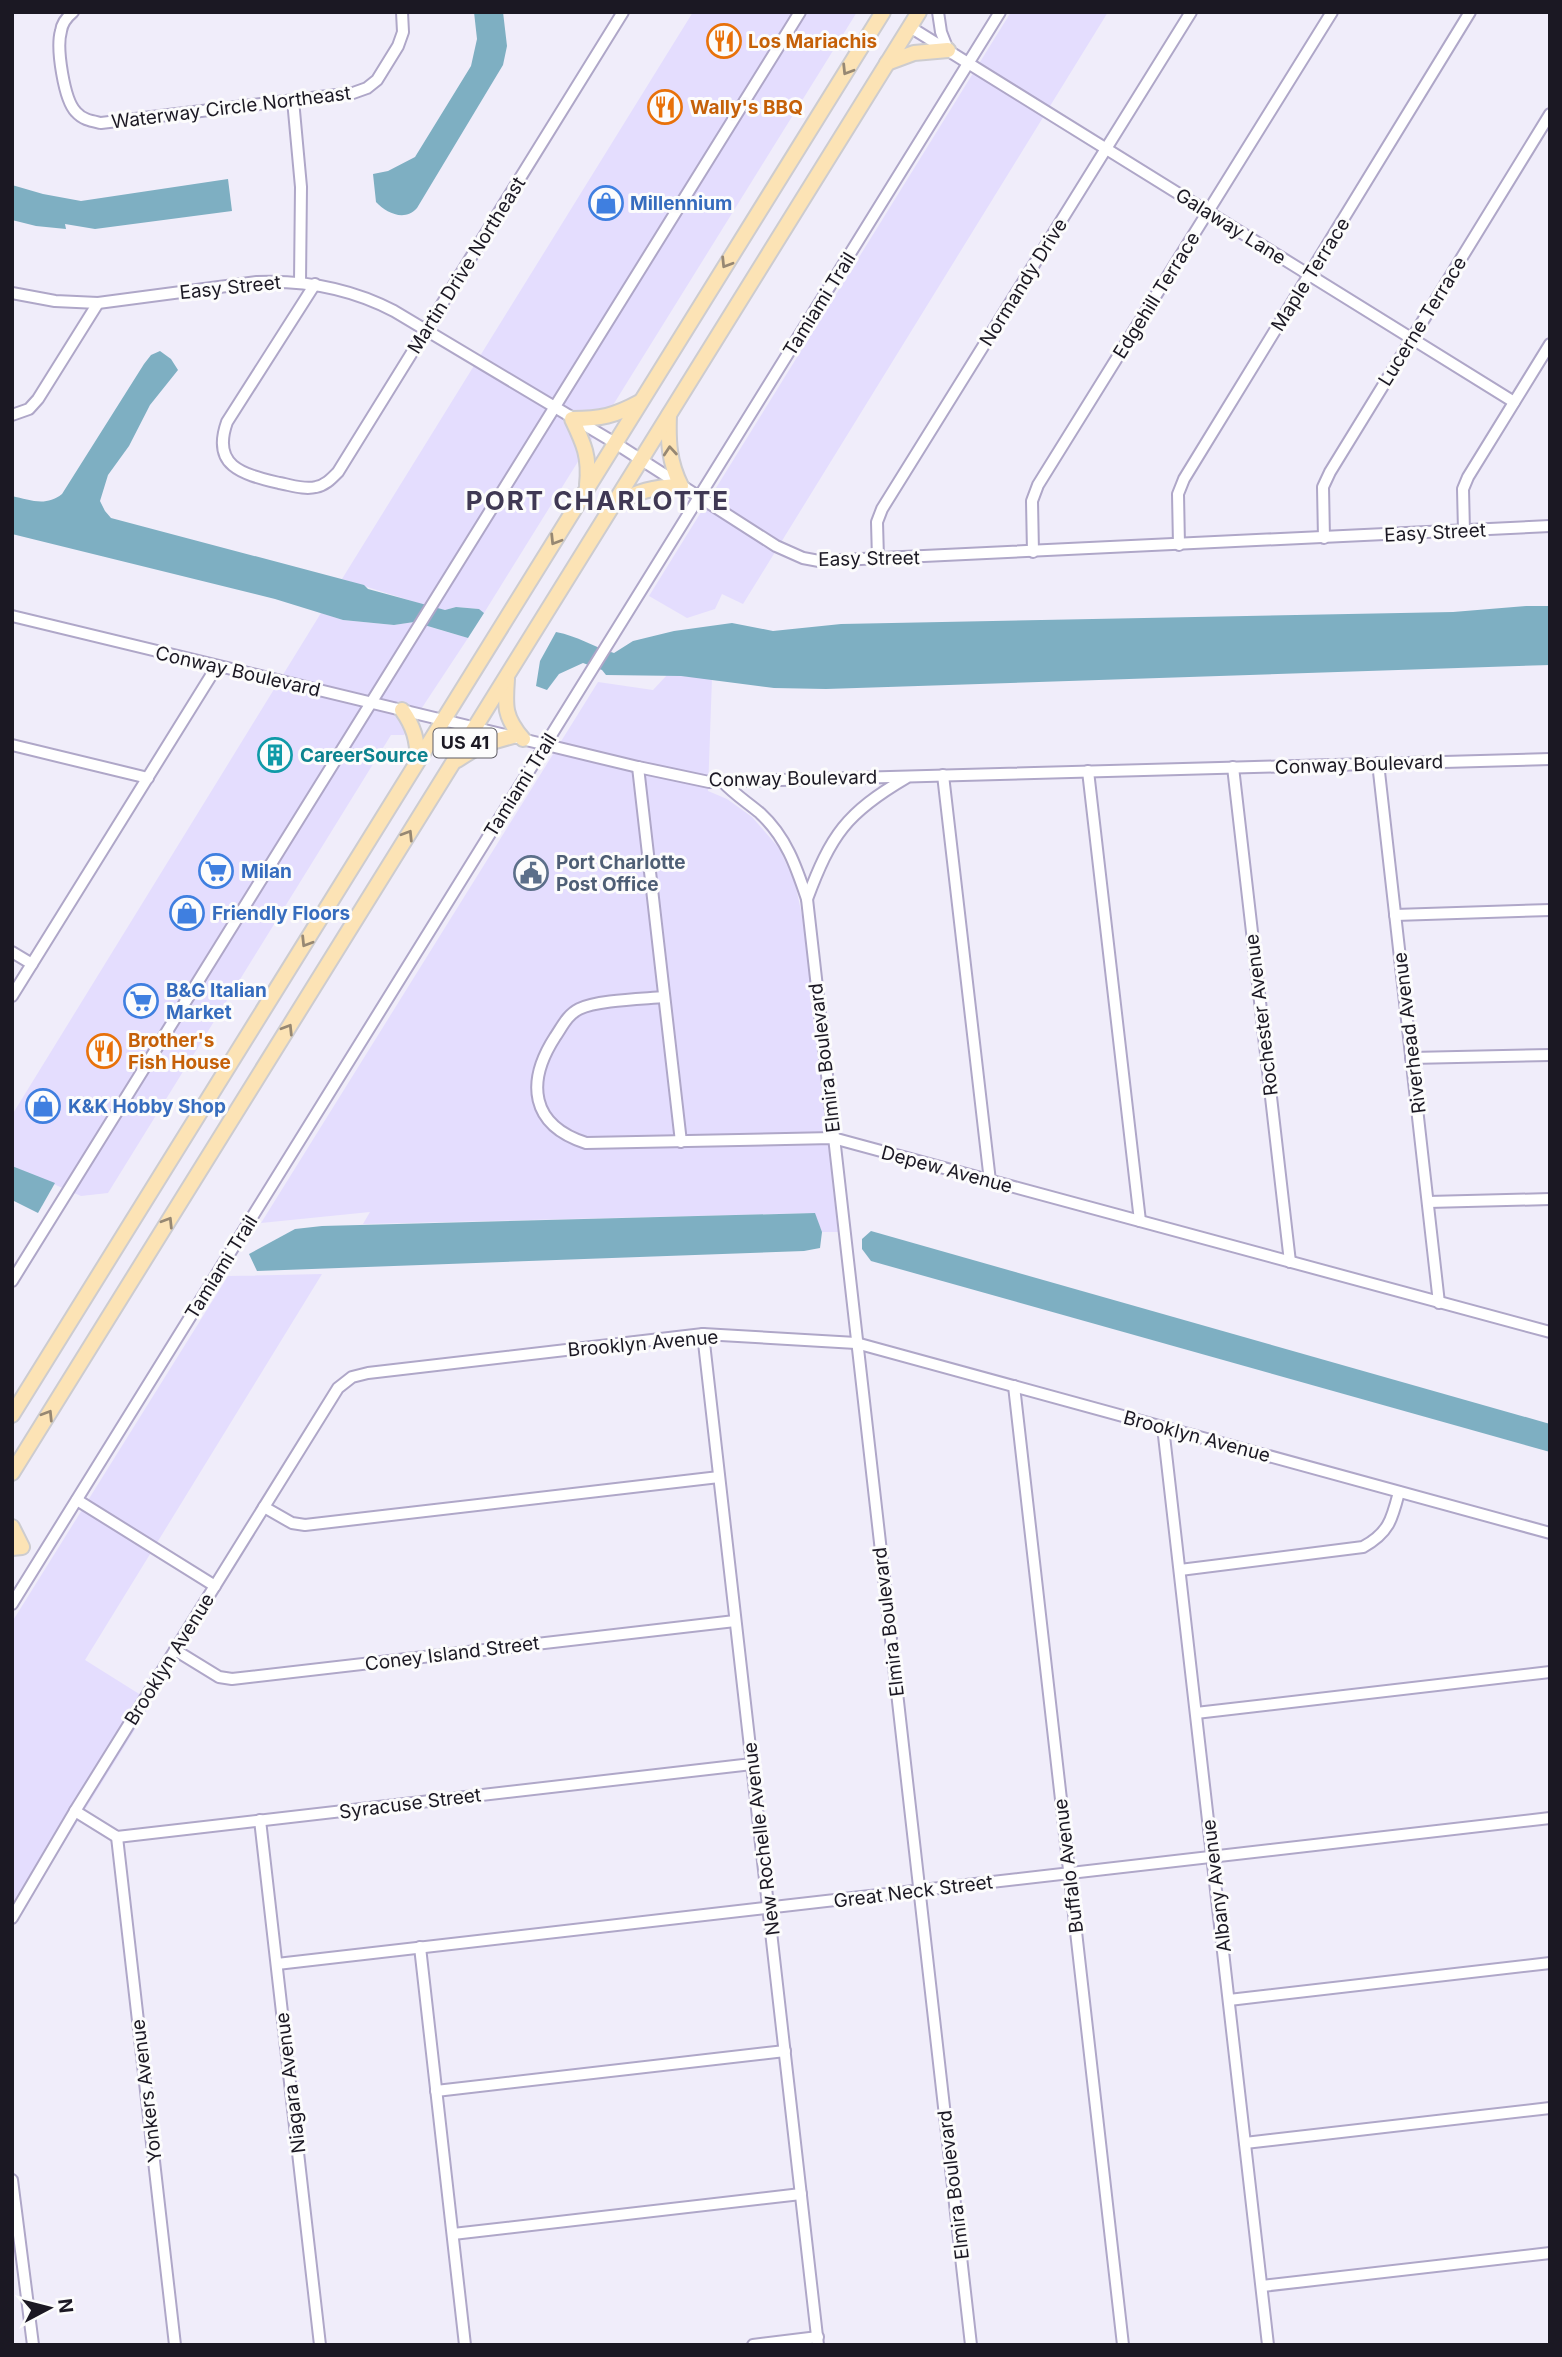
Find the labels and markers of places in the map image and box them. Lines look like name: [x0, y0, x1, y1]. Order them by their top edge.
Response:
restaurant icon: Los Mariachis: [705, 22, 743, 60]
place label: Los Mariachis: [748, 30, 877, 53]
restaurant icon: Wally's BBQ: [646, 88, 684, 126]
place label: Wally's BBQ: [690, 96, 803, 119]
shop icon: Millennium: [587, 184, 625, 222]
place label: Millennium: [630, 192, 732, 215]
building icon: CareerSource: [256, 736, 294, 774]
place label: CareerSource: [300, 744, 428, 767]
place label: Port Charlotte Post Office: [556, 851, 686, 896]
supermarket icon: Milan: [197, 852, 235, 890]
public building icon: Port Charlotte Post Office: [512, 854, 550, 892]
place label: Milan: [241, 860, 292, 883]
shop icon: Friendly Floors: [168, 894, 206, 932]
place label: Friendly Floors: [212, 902, 350, 925]
place label: B&G Italian Market: [166, 979, 267, 1024]
supermarket icon: B&G Italian Market: [122, 982, 160, 1020]
place label: Brother's Fish House: [128, 1029, 231, 1074]
restaurant icon: Brother's Fish House: [85, 1032, 123, 1070]
shop icon: K&K Hobby Shop: [24, 1087, 62, 1125]
place label: K&K Hobby Shop: [68, 1095, 226, 1118]

